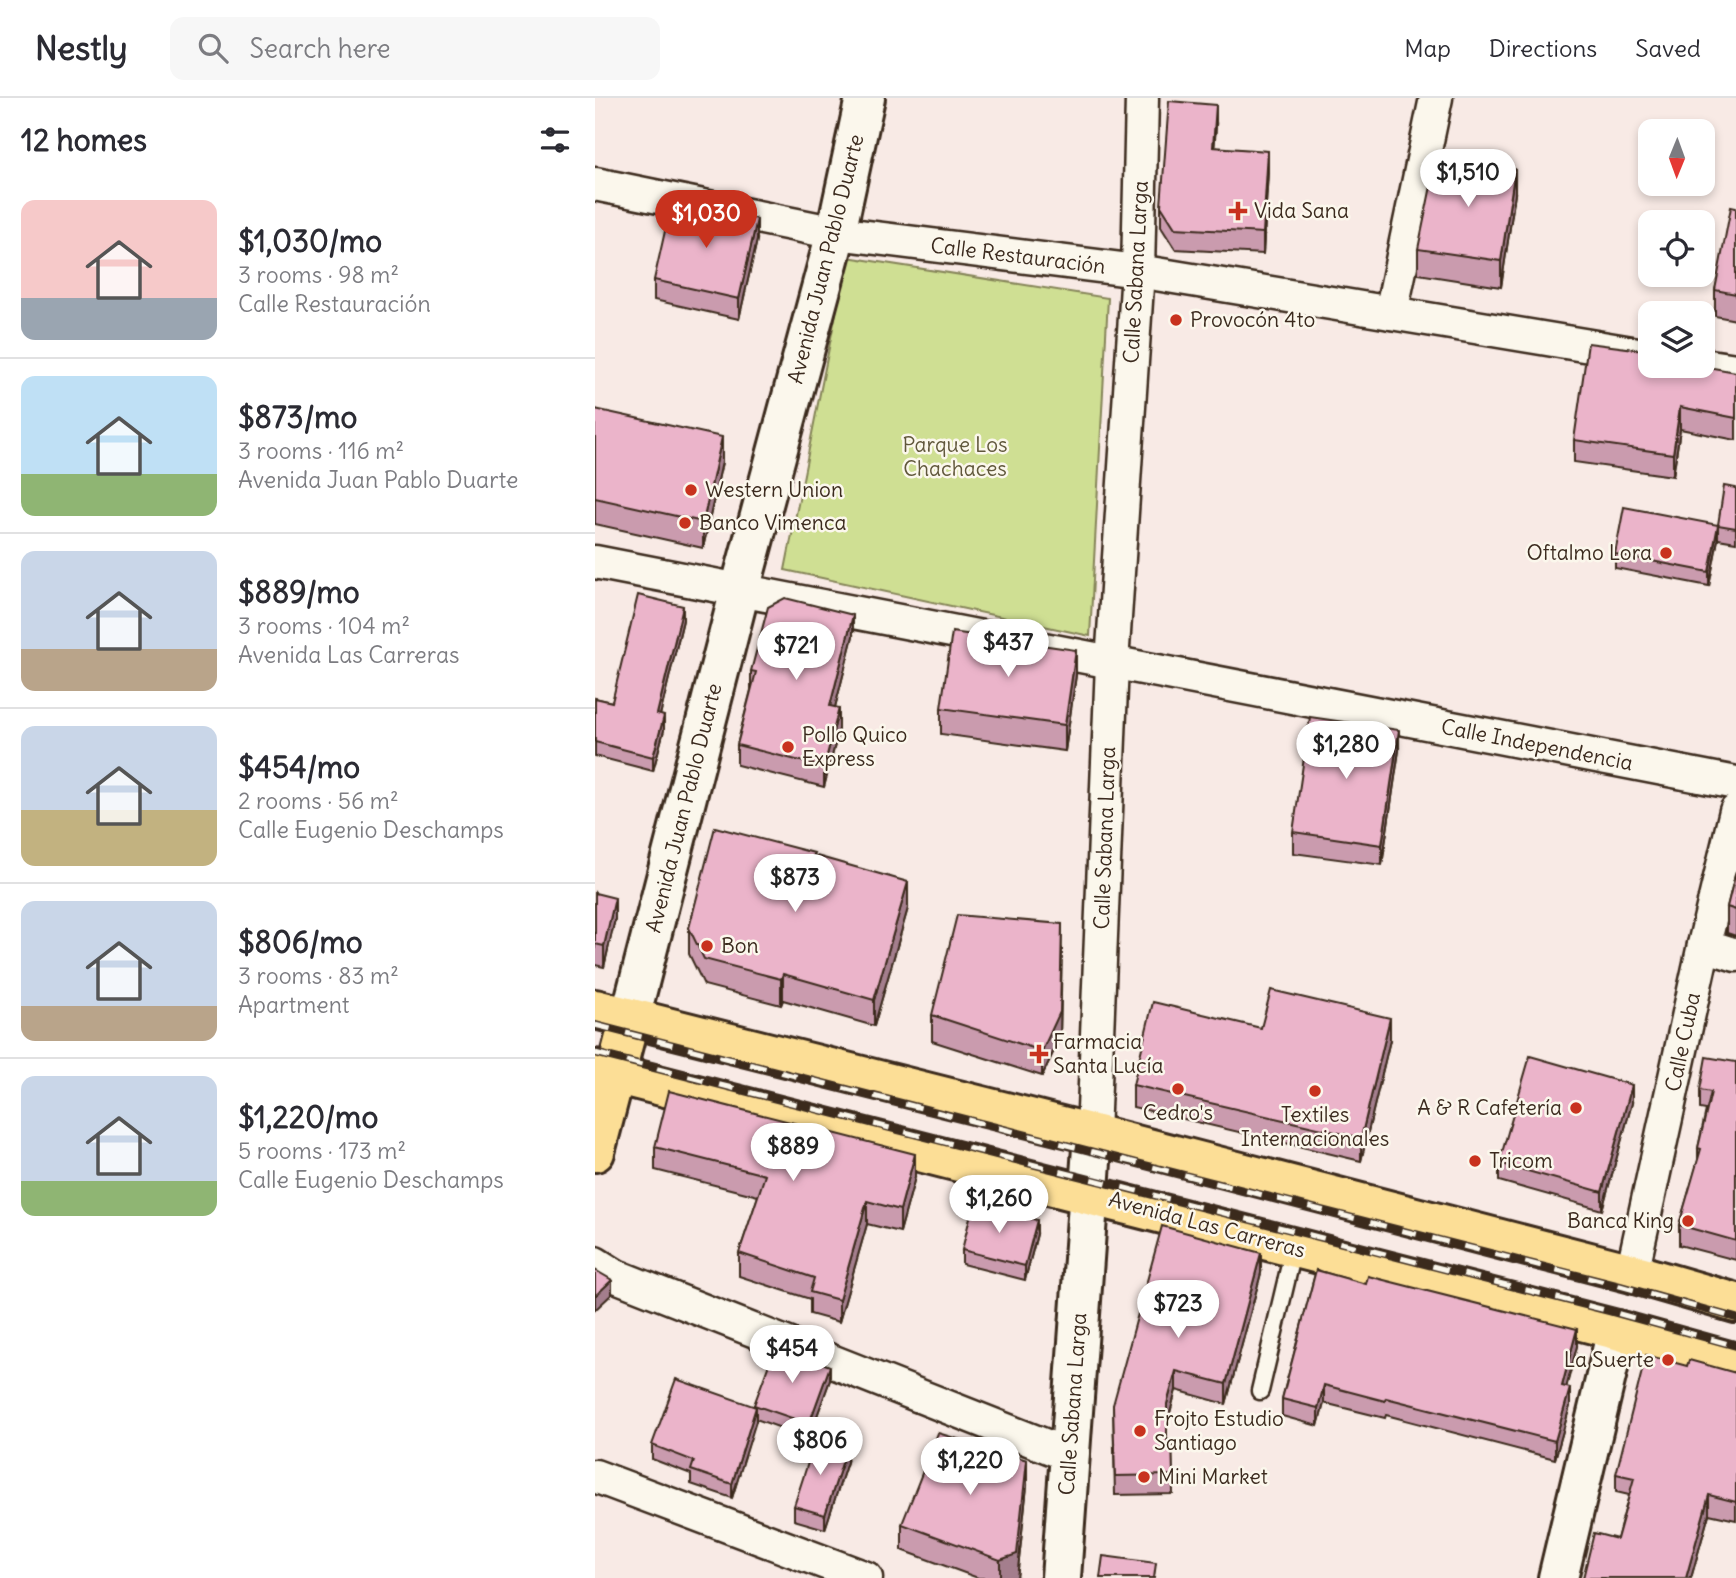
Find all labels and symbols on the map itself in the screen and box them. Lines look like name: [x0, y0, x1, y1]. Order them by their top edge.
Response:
north arrow: [1638, 119, 1715, 196]
street label: Avenida Juan Pablo Duarte: [781, 131, 870, 386]
pin: $1,510: [1411, 150, 1525, 209]
street label: Calle Sabana Larga: [1117, 180, 1154, 364]
pin: $1,030: [649, 190, 763, 250]
place label: Vida Sana: [1254, 197, 1349, 224]
marker: Vida Sana: [1228, 201, 1248, 221]
street label: Calle Restauración: [929, 231, 1107, 280]
place label: Provocón 4to: [1190, 306, 1315, 333]
marker: Provocón 4to: [1168, 312, 1184, 328]
park label: Parque Los Chachaces: [902, 431, 1008, 482]
place label: Western Union: [705, 476, 843, 503]
marker: Western Union: [683, 482, 699, 498]
place label: Banco Vimenca: [699, 509, 846, 536]
marker: Banco Vimenca: [677, 515, 693, 531]
place label: Oftalmo Lora: [1527, 539, 1652, 566]
marker: Oftalmo Lora: [1658, 545, 1674, 561]
pin: $437: [967, 620, 1049, 679]
pin: $721: [755, 622, 837, 682]
street label: Avenida Juan Pablo Duarte: [639, 680, 728, 935]
street label: Calle Independencia: [1439, 713, 1635, 776]
place label: Pollo Quico Express: [802, 721, 907, 772]
pin: $1,280: [1289, 722, 1403, 781]
marker: Pollo Quico Express: [780, 739, 796, 755]
street label: Calle Sabana Larga: [1088, 746, 1121, 930]
pin: $873: [754, 854, 836, 914]
place label: Bon: [721, 932, 759, 959]
marker: Bon: [699, 938, 715, 954]
street label: Calle Cuba: [1659, 990, 1706, 1094]
place label: Farmacia Santa Lucía: [1053, 1028, 1163, 1079]
marker: Farmacia Santa Lucía: [1031, 1046, 1047, 1062]
marker: Cedro's: [1170, 1081, 1186, 1097]
marker: Textiles Internacionales: [1307, 1083, 1323, 1099]
place label: A & R Cafetería: [1417, 1094, 1562, 1121]
place label: Cedro's: [1143, 1099, 1213, 1126]
marker: A & R Cafetería: [1568, 1100, 1584, 1116]
place label: Textiles Internacionales: [1241, 1101, 1389, 1152]
pin: $889: [752, 1124, 834, 1183]
place label: Tricom: [1489, 1147, 1553, 1174]
marker: Tricom: [1467, 1153, 1483, 1169]
pin: $1,260: [942, 1176, 1056, 1235]
street label: Avenida Las Carreras: [1106, 1185, 1308, 1264]
place label: Banca King: [1567, 1207, 1674, 1234]
marker: Banca King: [1680, 1213, 1696, 1229]
pin: $723: [1137, 1280, 1219, 1340]
street label: Calle Sabana Larga: [1053, 1312, 1092, 1496]
pin: $454: [751, 1326, 833, 1385]
place label: La Suerte: [1564, 1346, 1654, 1373]
marker: La Suerte: [1660, 1352, 1676, 1368]
place label: Frojto Estudio Santiago: [1154, 1405, 1284, 1456]
pin: $806: [779, 1418, 861, 1477]
marker: Frojto Estudio Santiago: [1132, 1423, 1148, 1439]
pin: $1,220: [913, 1438, 1027, 1497]
place label: Mini Market: [1158, 1463, 1268, 1490]
marker: Mini Market: [1136, 1469, 1152, 1485]

